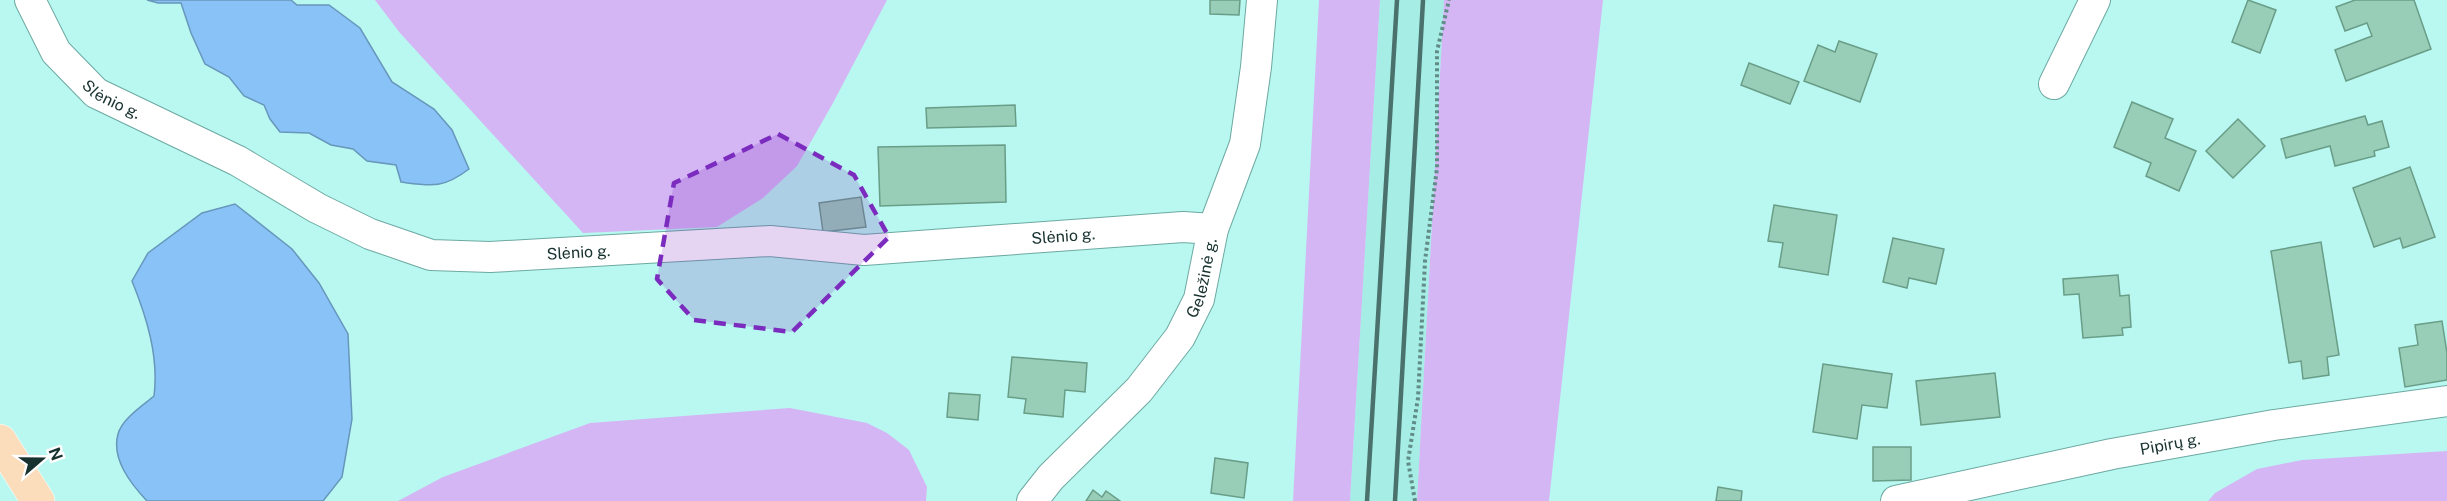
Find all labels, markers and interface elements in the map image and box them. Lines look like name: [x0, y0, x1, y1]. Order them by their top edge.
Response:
street label: Slėnio g.: [78, 75, 144, 123]
street label: Slėnio g.: [1031, 224, 1096, 247]
street label: Geležinė g.: [1182, 236, 1220, 321]
street label: Slėnio g.: [546, 241, 611, 263]
north arrow: [12, 429, 72, 489]
street label: Pipirų g.: [2138, 429, 2202, 458]
text: N: [45, 445, 67, 463]

